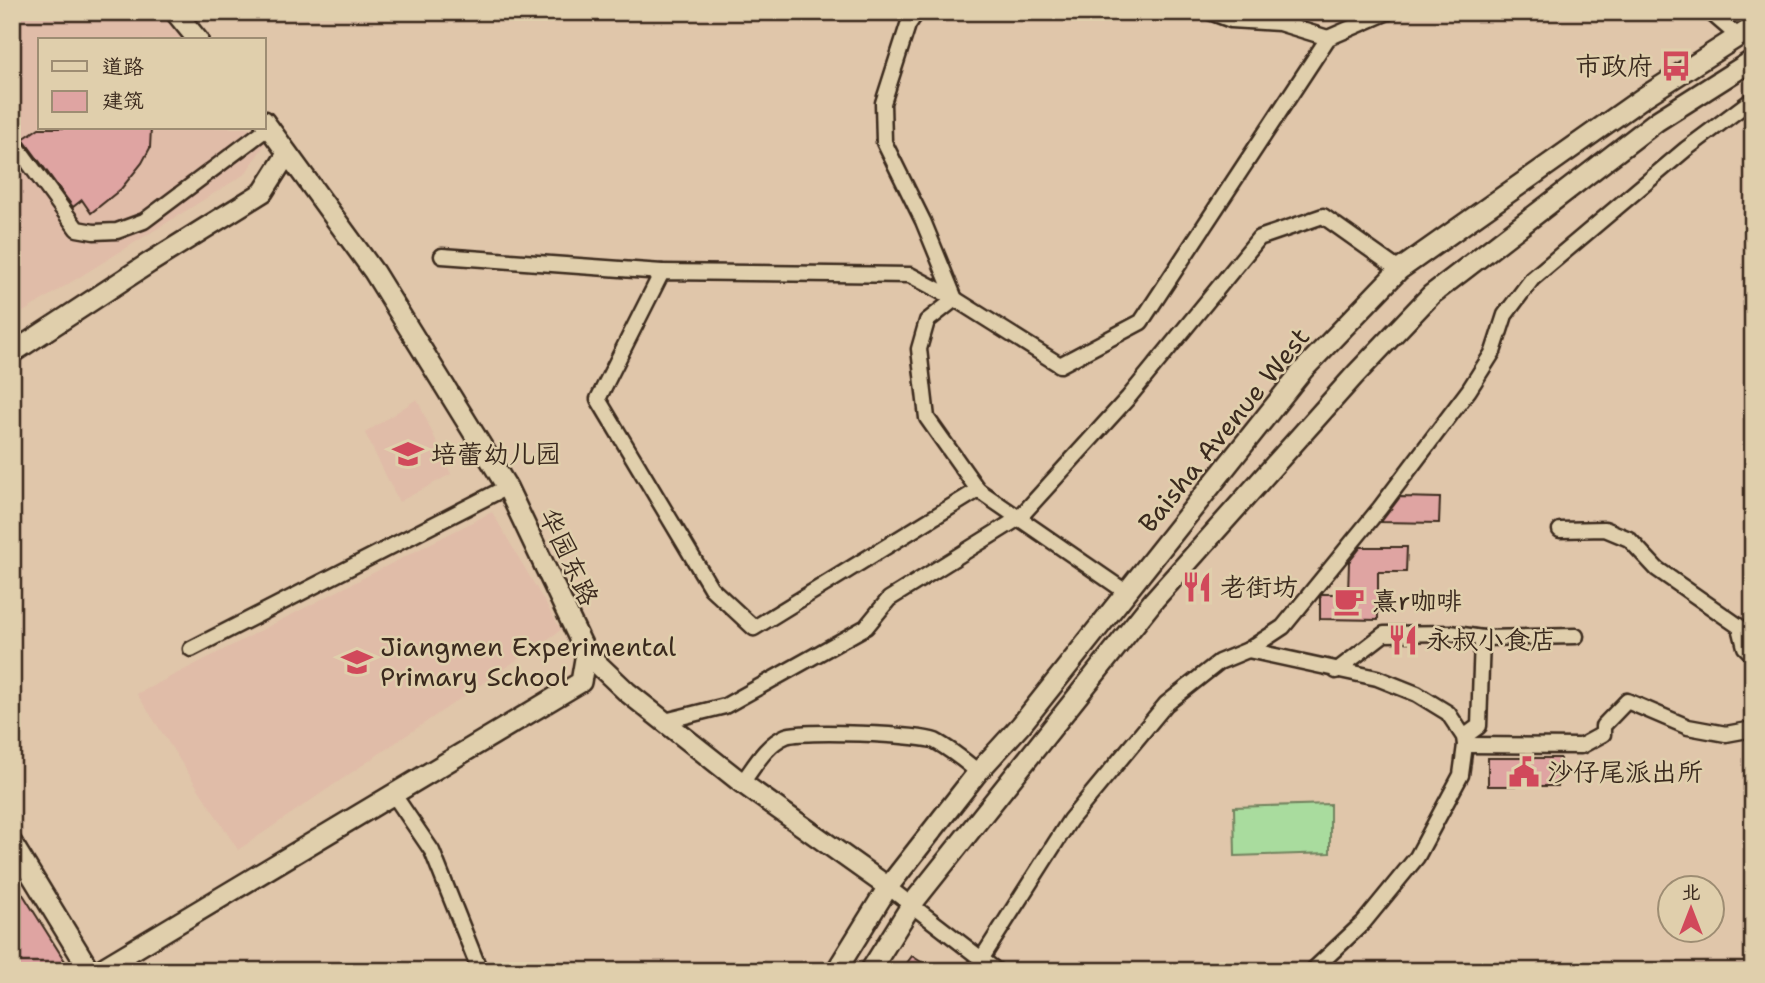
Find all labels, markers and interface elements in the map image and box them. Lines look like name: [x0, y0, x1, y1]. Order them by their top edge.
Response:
legend: [38, 38, 266, 130]
place label: 市政府: [1575, 48, 1653, 83]
bus stop icon: 市政府: [1659, 49, 1693, 83]
text: 道路: [102, 53, 144, 81]
text: 建筑: [102, 87, 144, 115]
street label: Baisha Avenue West: [1130, 320, 1317, 539]
place label: 培蕾幼儿园: [431, 436, 561, 471]
school or university icon: 培蕾幼儿园: [391, 437, 425, 471]
street label: 华园东路: [532, 502, 607, 611]
place label: 老街坊: [1220, 569, 1298, 604]
restaurant icon: 老街坊: [1180, 570, 1214, 604]
place label: 熹r咖啡: [1372, 583, 1462, 618]
cafe icon: 熹r咖啡: [1332, 584, 1366, 618]
place label: 永叔小食店: [1426, 622, 1556, 657]
restaurant icon: 永叔小食店: [1386, 623, 1420, 657]
place label: Jiangmen Experimental Primary School: [380, 629, 676, 694]
school or university icon: Jiangmen Experimental Primary School: [340, 645, 374, 679]
place label: 沙仔尾派出所: [1547, 754, 1703, 789]
public building icon: 沙仔尾派出所: [1507, 755, 1541, 789]
north arrow: [1656, 874, 1726, 944]
text: 北: [1681, 880, 1701, 905]

